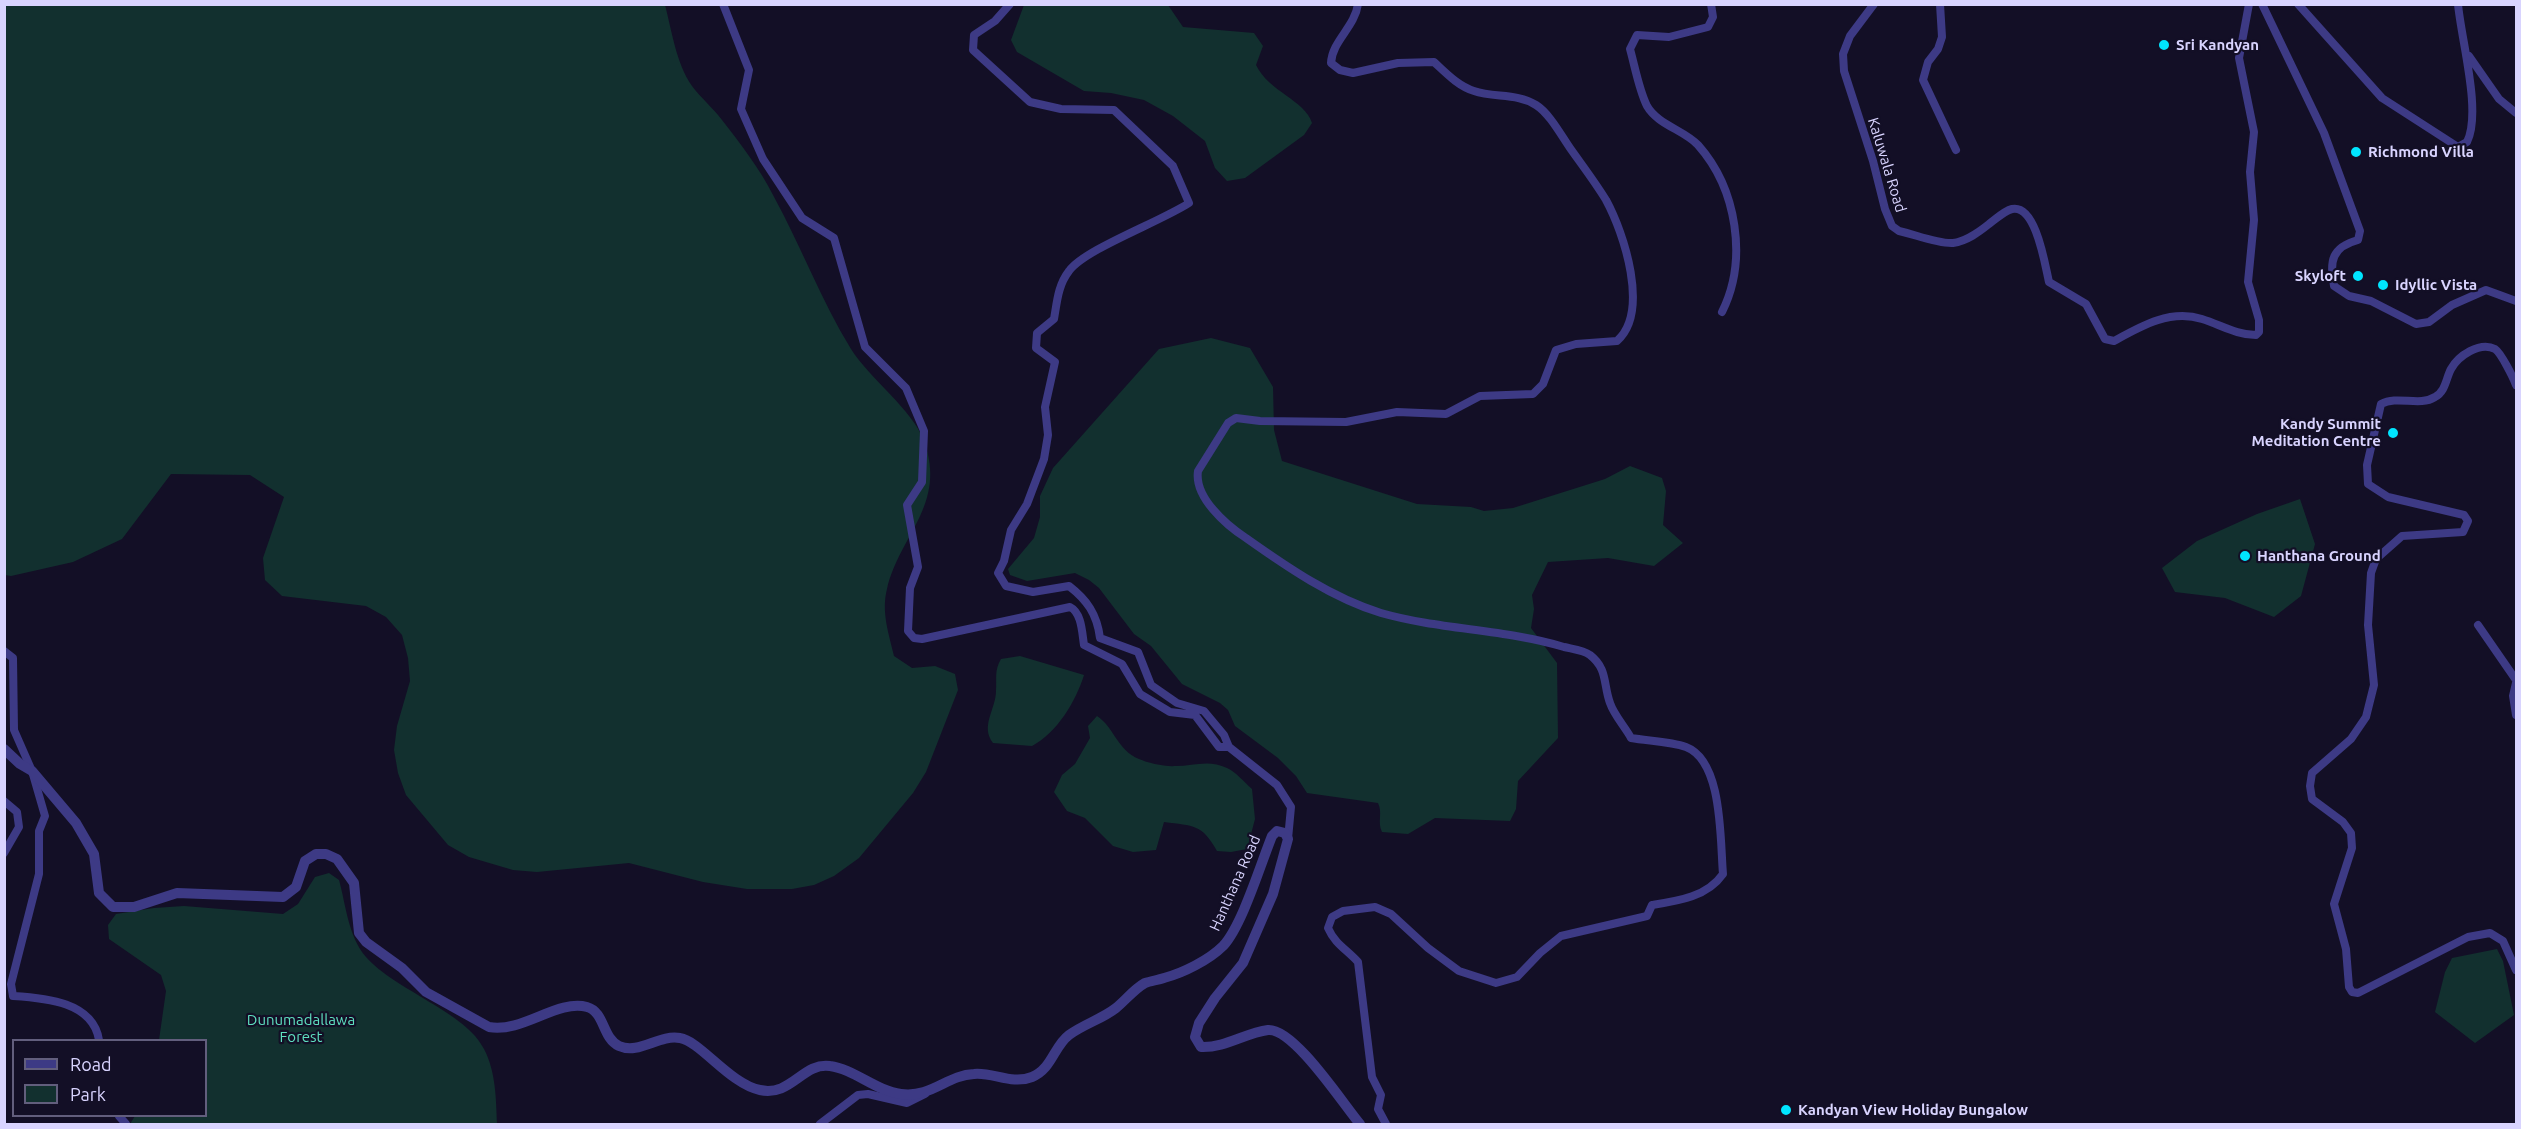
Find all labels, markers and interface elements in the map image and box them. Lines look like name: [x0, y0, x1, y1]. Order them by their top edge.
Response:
place label: Sri Kandyan: [2176, 36, 2259, 54]
marker: Sri Kandyan: [2157, 38, 2171, 52]
street label: Kaluwala Road: [1864, 115, 1910, 215]
place label: Richmond Villa: [2368, 143, 2474, 161]
marker: Richmond Villa: [2349, 145, 2363, 159]
place label: Skyloft: [2295, 267, 2346, 285]
marker: Skyloft: [2351, 269, 2365, 283]
place label: Idyllic Vista: [2395, 276, 2477, 294]
marker: Idyllic Vista: [2376, 278, 2390, 292]
place label: Kandy Summit Meditation Centre: [2251, 415, 2381, 450]
marker: Kandy Summit Meditation Centre: [2386, 426, 2400, 440]
place label: Hanthana Ground: [2257, 547, 2381, 565]
marker: Hanthana Ground: [2238, 549, 2252, 563]
street label: Hanthana Road: [1206, 832, 1264, 934]
park label: Dunumadallawa Forest: [247, 1011, 355, 1046]
legend: [12, 1039, 207, 1117]
text: Road: [70, 1054, 112, 1074]
text: Park: [70, 1084, 106, 1104]
place label: Kandyan View Holiday Bungalow: [1798, 1101, 2028, 1119]
marker: Kandyan View Holiday Bungalow: [1779, 1103, 1793, 1117]

